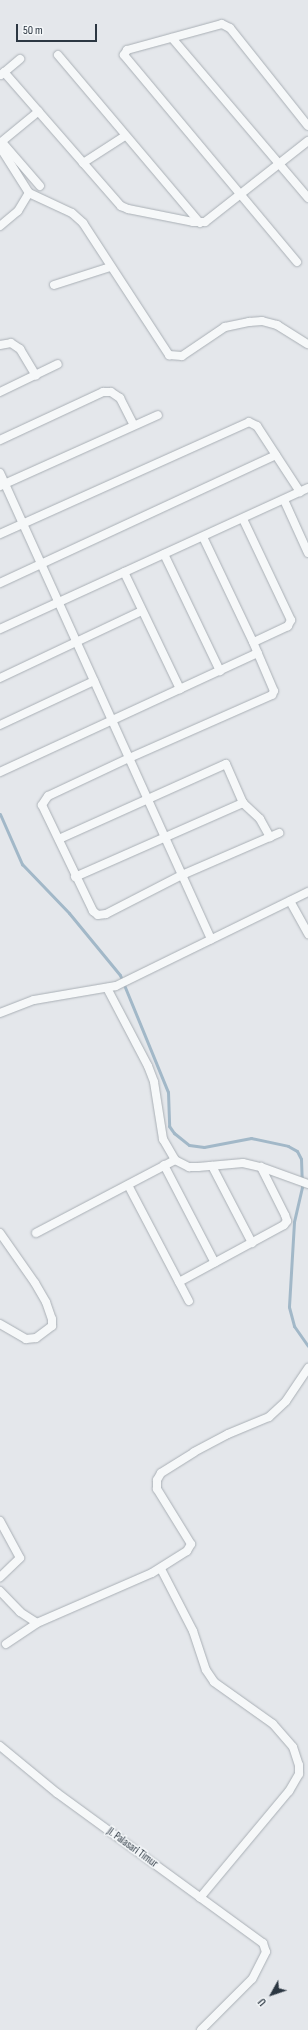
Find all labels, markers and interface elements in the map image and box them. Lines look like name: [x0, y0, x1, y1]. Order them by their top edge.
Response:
scale bar: [18, 16, 99, 42]
text: 50 m: [23, 23, 43, 38]
street label: Jl. Palasari Timur: [104, 1825, 160, 1871]
north arrow: [252, 1974, 292, 2014]
text: U: [256, 1996, 269, 2008]

